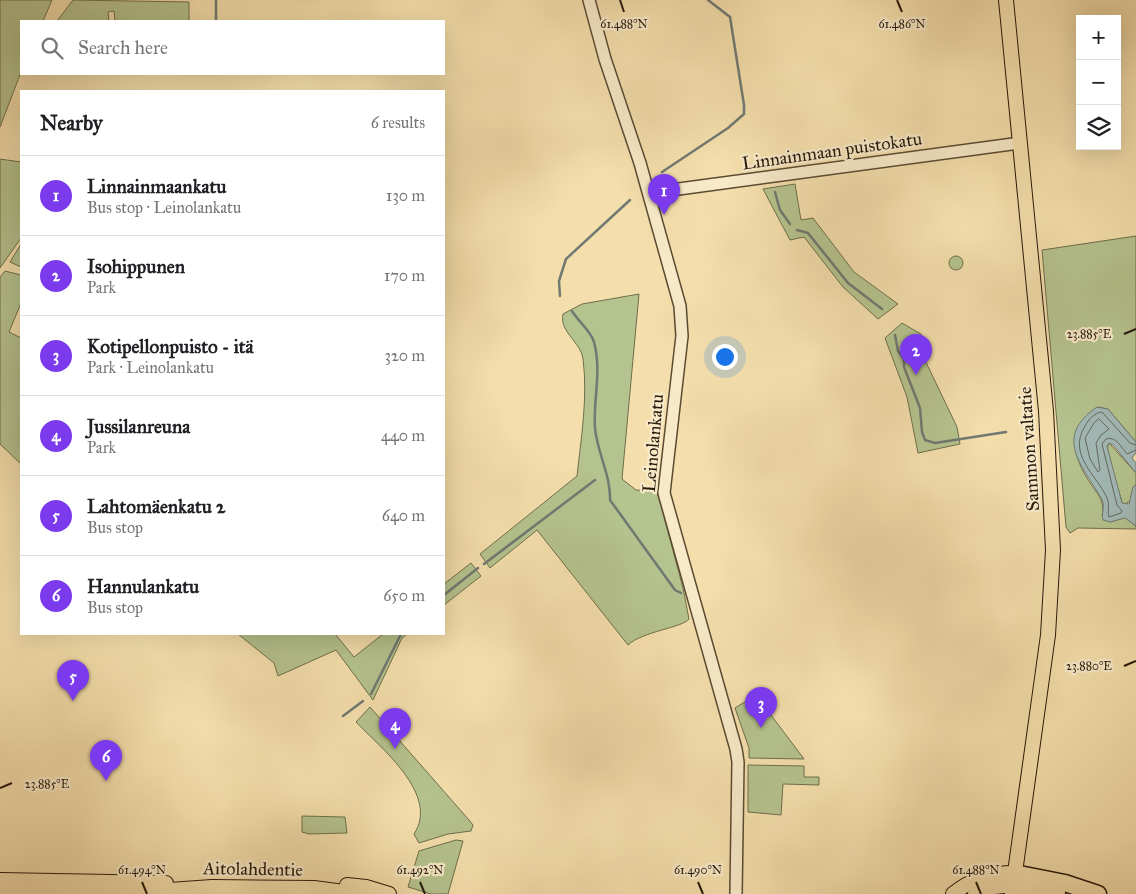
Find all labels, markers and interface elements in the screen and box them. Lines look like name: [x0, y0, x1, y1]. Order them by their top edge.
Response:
map controls: [1076, 15, 1121, 150]
button: +: [1076, 15, 1121, 60]
text: 61.488°N: [600, 17, 648, 31]
text: 61.486°N: [878, 17, 926, 31]
search box: [20, 20, 445, 75]
icon: search: [38, 34, 66, 62]
text: Search here: [78, 36, 168, 59]
button: −: [1076, 60, 1121, 105]
button: layers: [1076, 105, 1121, 150]
text: Nearby: [40, 110, 103, 136]
text: 6 results: [371, 113, 425, 132]
street label: Linnainmaan puistokatu: [741, 127, 924, 175]
pin: 1: [648, 174, 680, 215]
text: Linnainmaankatu: [87, 175, 226, 198]
text: 1: [53, 186, 59, 205]
text: 130 m: [386, 186, 425, 205]
text: Bus stop · Leinolankatu: [87, 198, 241, 217]
text: Isohippunen: [87, 255, 185, 278]
text: 2: [52, 266, 60, 285]
text: 170 m: [384, 266, 425, 285]
text: Park: [87, 278, 116, 297]
text: 23.885°E: [1067, 327, 1112, 341]
pin: 2: [900, 334, 932, 375]
text: Kotipellonpuisto - itä: [87, 335, 254, 358]
your location: [712, 344, 738, 370]
text: 3: [53, 346, 59, 365]
text: 320 m: [385, 346, 425, 365]
text: Park · Leinolankatu: [87, 358, 214, 377]
street label: Sammon valtatie: [1014, 386, 1044, 512]
street label: Leinolankatu: [638, 392, 668, 493]
text: Jussilanreuna: [87, 415, 190, 438]
text: 4: [52, 426, 60, 445]
text: 440 m: [381, 426, 425, 445]
text: Park: [87, 438, 116, 457]
text: Lahtomäenkatu 2: [87, 495, 225, 518]
text: 5: [52, 506, 60, 525]
text: 640 m: [382, 506, 425, 525]
text: Bus stop: [87, 518, 143, 537]
text: Hannulankatu: [87, 575, 199, 598]
text: 6: [52, 586, 60, 605]
text: 650 m: [383, 586, 425, 605]
text: Bus stop: [87, 598, 143, 617]
text: 23.880°E: [1066, 659, 1112, 673]
pin: 5: [57, 660, 89, 701]
pin: 3: [745, 687, 777, 728]
pin: 4: [379, 708, 411, 749]
pin: 6: [90, 740, 122, 781]
text: 23.885°E: [25, 777, 70, 791]
street label: Aitolahdentie: [202, 857, 303, 881]
text: 61.494°N: [118, 863, 166, 877]
text: 61.492°N: [397, 863, 444, 877]
text: 61.490°N: [674, 863, 722, 877]
text: 61.488°N: [952, 863, 1000, 877]

